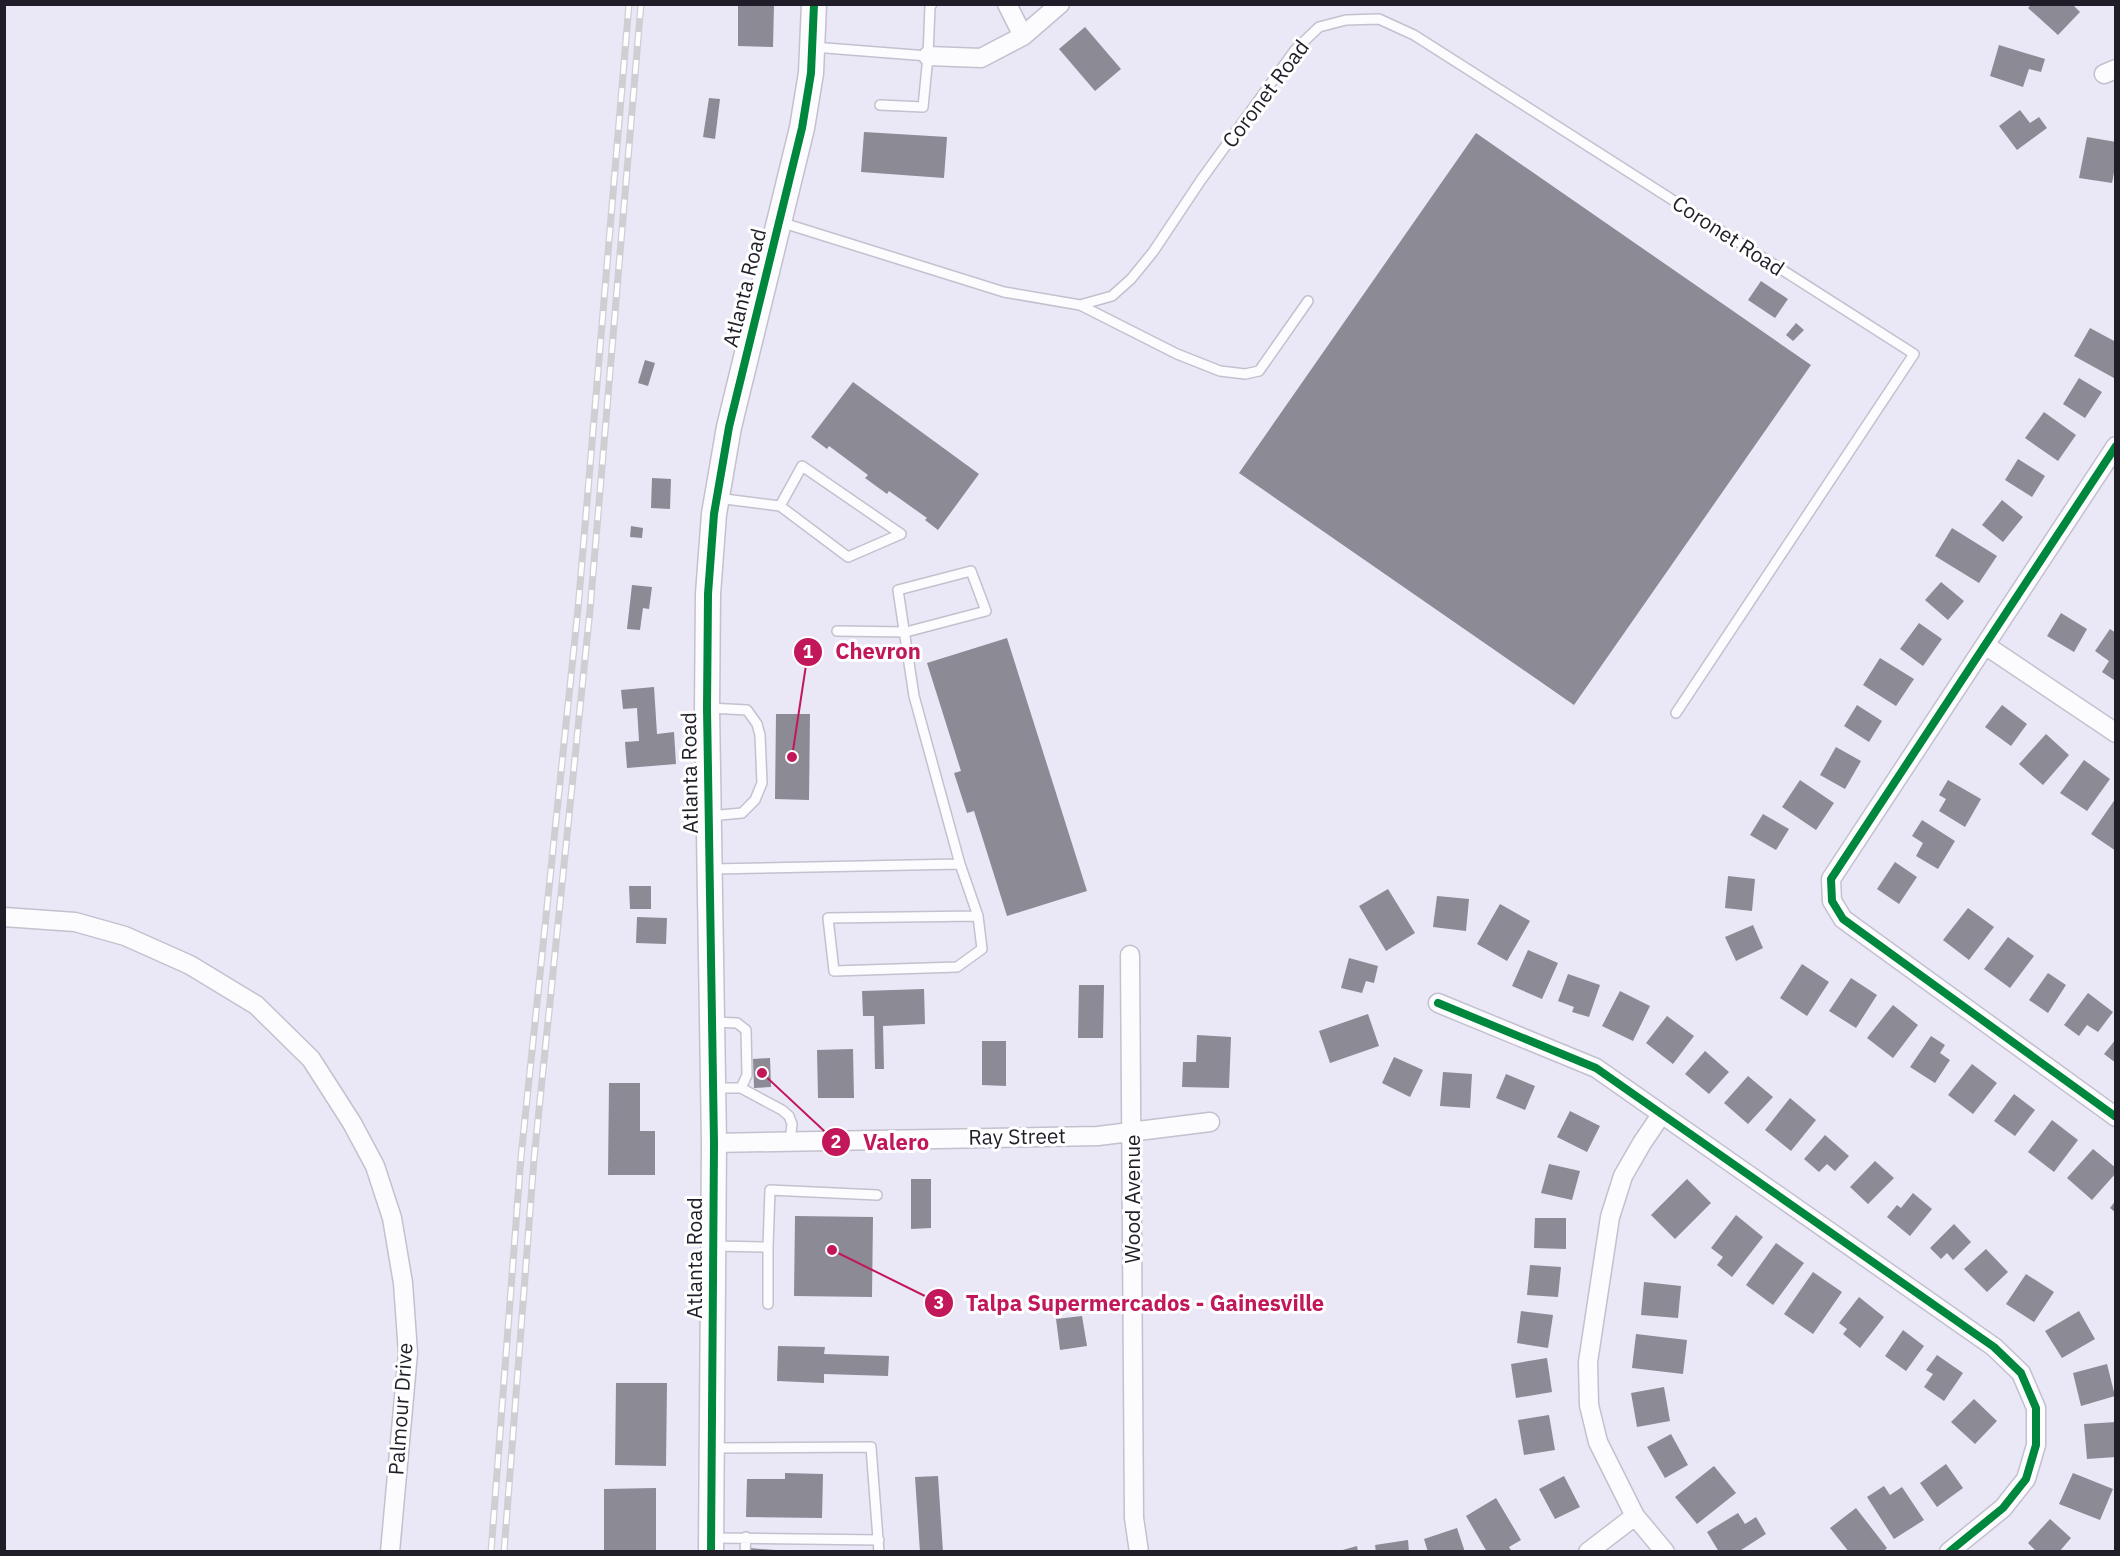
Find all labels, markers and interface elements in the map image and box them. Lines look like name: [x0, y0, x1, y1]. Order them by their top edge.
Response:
street label: Coronet Road: [1215, 34, 1315, 153]
street label: Coronet Road: [1667, 188, 1790, 282]
street label: Atlanta Road: [716, 225, 772, 350]
callout: Chevron: [793, 632, 932, 672]
text: Chevron: [835, 636, 921, 665]
text: 1: [803, 640, 814, 663]
street label: Atlanta Road: [674, 712, 704, 834]
street label: Ray Street: [968, 1121, 1066, 1151]
callout: Valero: [821, 1122, 941, 1162]
text: Valero: [863, 1127, 929, 1156]
text: 2: [831, 1130, 841, 1153]
street label: Wood Avenue: [1118, 1134, 1146, 1264]
street label: Atlanta Road: [680, 1197, 708, 1319]
callout: Talpa Supermercados - Gainesville: [924, 1283, 1337, 1323]
text: Talpa Supermercados - Gainesville: [966, 1288, 1324, 1317]
text: 3: [934, 1291, 944, 1314]
street label: Palmour Drive: [381, 1342, 419, 1476]

